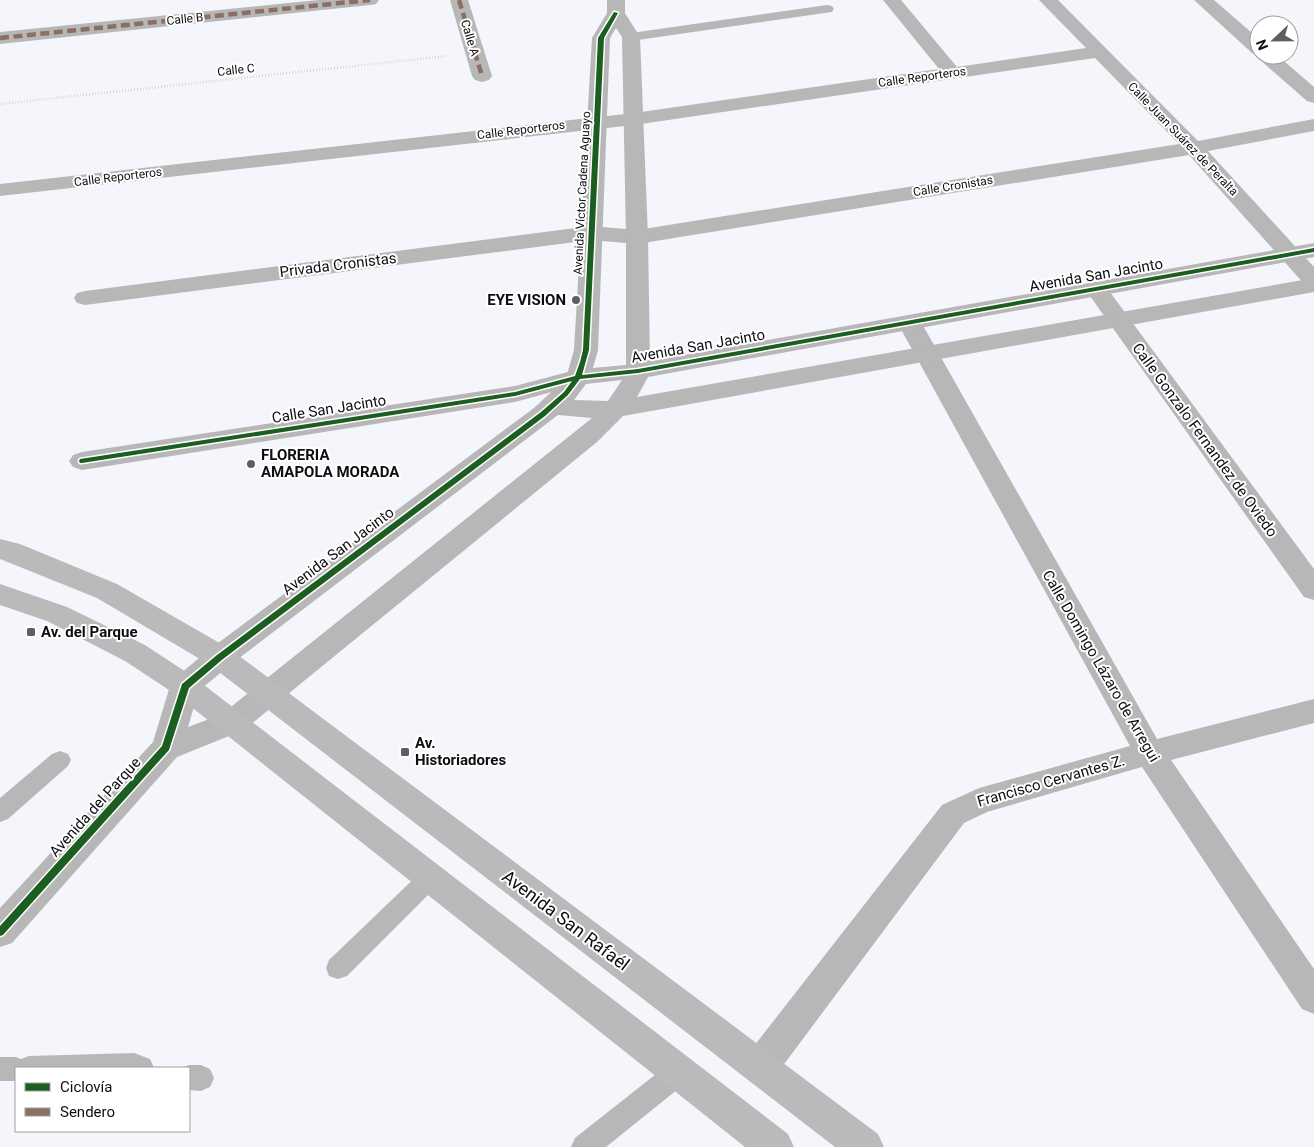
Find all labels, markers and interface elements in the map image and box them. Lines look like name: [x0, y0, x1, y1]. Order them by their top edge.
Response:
street label: Calle B: [166, 10, 204, 28]
north arrow: [1249, 15, 1299, 65]
street label: Calle A: [458, 18, 482, 58]
text: N: [1253, 37, 1271, 52]
street label: Calle C: [217, 61, 255, 79]
street label: Calle Reporteros: [877, 64, 967, 90]
street label: Calle Juan Suárez de Peralta: [1125, 79, 1241, 199]
street label: Avenida Víctor Cadena Aguayo: [571, 111, 593, 275]
street label: Calle Reporteros: [476, 118, 566, 142]
street label: Calle Reporteros: [73, 165, 163, 189]
street label: Calle Cronistas: [912, 173, 994, 199]
street label: Privada Cronistas: [279, 249, 397, 281]
street label: Avenida San Jacinto: [1028, 254, 1164, 296]
place label: EYE VISION: [487, 291, 566, 309]
marker: EYE VISION: [570, 294, 582, 306]
street label: Avenida San Jacinto: [630, 325, 766, 367]
street label: Calle Gonzalo Fernandez de Oviedo: [1129, 340, 1281, 540]
street label: Calle San Jacinto: [271, 391, 387, 427]
place label: FLORERIA AMAPOLA MORADA: [261, 446, 400, 481]
marker: FLORERIA AMAPOLA MORADA: [245, 458, 257, 470]
street label: Avenida San Jacinto: [279, 503, 397, 599]
street label: Calle Domingo Lázaro de Arregui: [1039, 567, 1163, 765]
place label: Av. del Parque: [41, 623, 137, 641]
marker: Av. del Parque: [25, 626, 37, 638]
place label: Av. Historiadores: [415, 734, 506, 769]
marker: Av. Historiadores: [399, 746, 411, 758]
street label: Francisco Cervantes Z.: [975, 751, 1127, 811]
street label: Avenida del Parque: [46, 753, 144, 861]
street label: Avenida San Rafaél: [498, 865, 634, 975]
legend: [15, 1067, 190, 1132]
text: Ciclovía: [60, 1078, 113, 1096]
text: Sendero: [60, 1103, 115, 1121]

